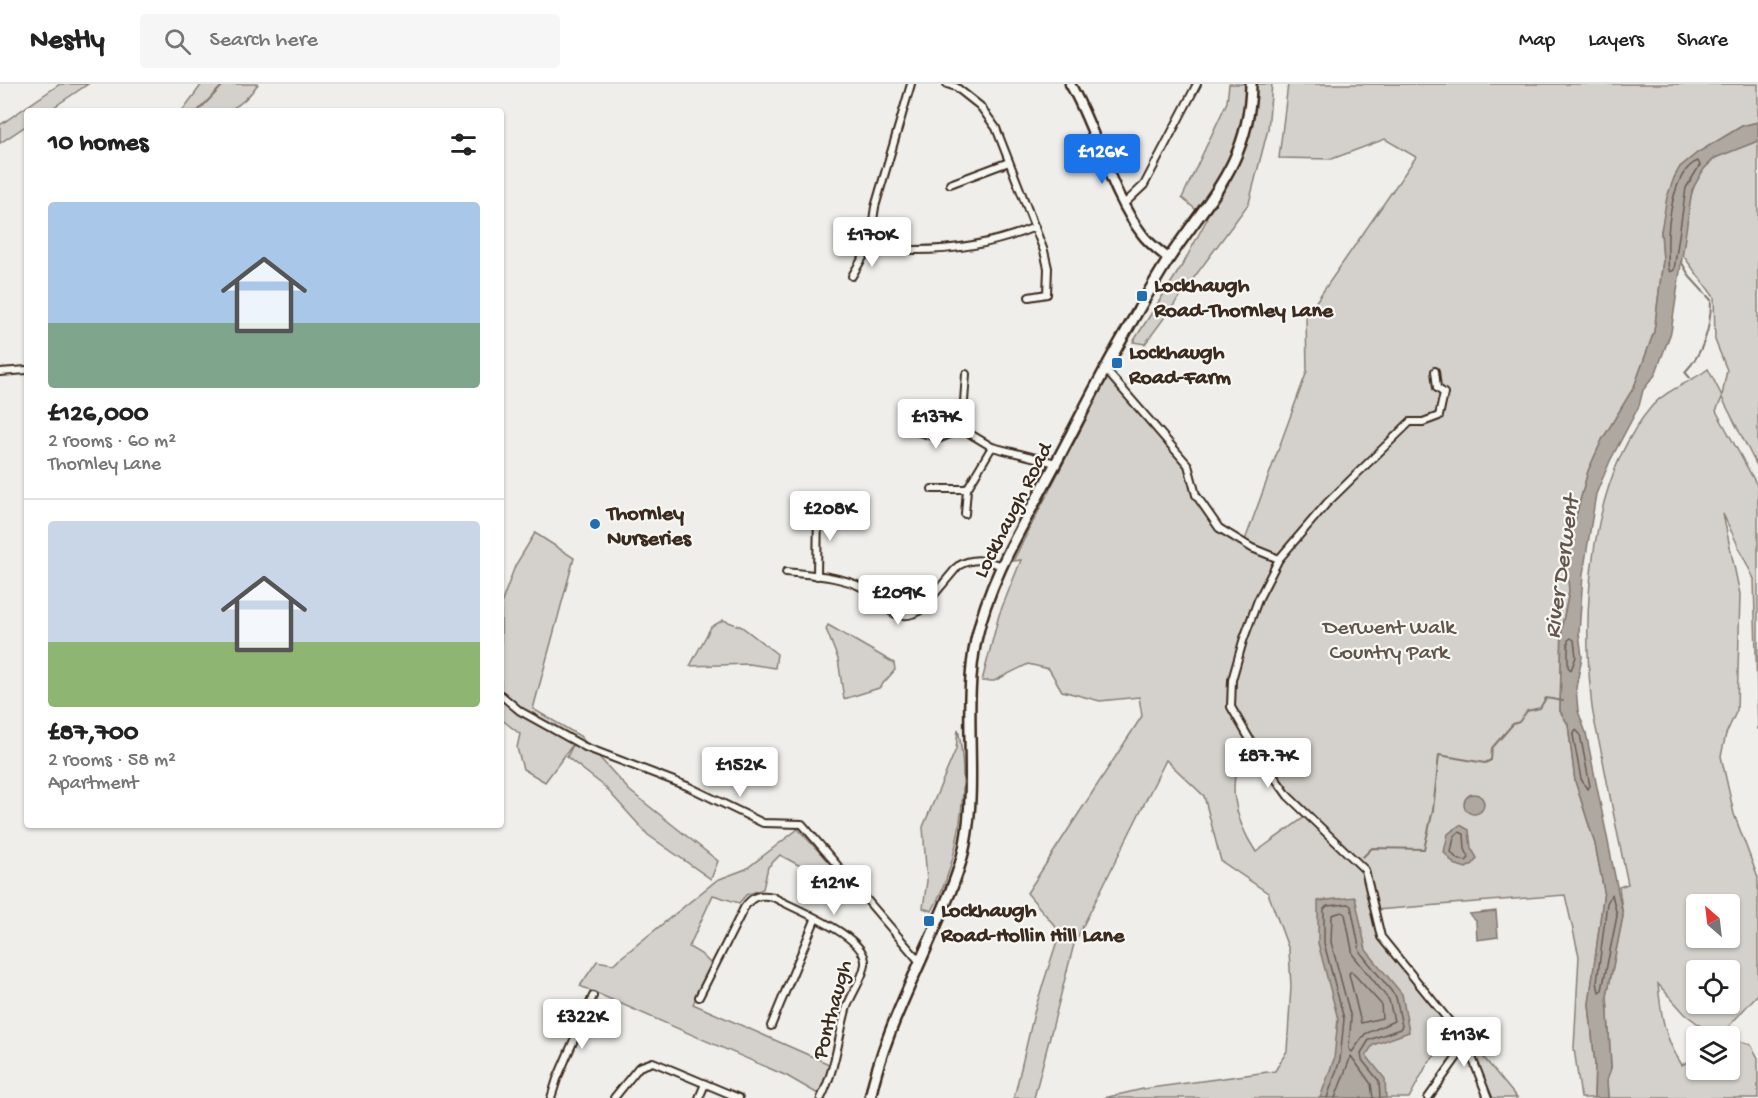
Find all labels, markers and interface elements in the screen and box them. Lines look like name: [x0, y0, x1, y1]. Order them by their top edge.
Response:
search box: [140, 14, 560, 68]
text: Nestly: [30, 25, 104, 58]
icon: search: [161, 25, 194, 58]
text: Search here: [209, 28, 318, 54]
text: Map: [1519, 29, 1555, 54]
text: Layers: [1588, 29, 1644, 54]
text: Share: [1677, 29, 1728, 54]
icon: filters: [447, 128, 480, 161]
text: 10 homes: [48, 129, 148, 160]
pin: £126K: [1060, 134, 1144, 185]
text: £126K: [1078, 142, 1126, 165]
pin: £170K: [830, 217, 914, 268]
text: £170K: [847, 225, 897, 248]
icon: home: [210, 241, 318, 349]
place label: Lockhaugh Road-Thornley Lane: [1153, 274, 1334, 325]
marker: Lockhaugh Road-Thornley Lane: [1135, 289, 1149, 303]
place label: Lockhaugh Road-Farm: [1128, 341, 1231, 392]
marker: Lockhaugh Road-Farm: [1110, 356, 1124, 370]
pin: £137K: [894, 399, 978, 450]
text: £126,000: [48, 400, 148, 431]
text: £137K: [912, 407, 960, 430]
text: 2 rooms · 60 m²: [48, 431, 176, 454]
street label: Lockhaugh Road: [969, 437, 1061, 583]
text: Thornley Lane: [48, 454, 161, 477]
water label: River Derwent: [1539, 490, 1588, 641]
pin: £208K: [788, 491, 872, 542]
text: £208K: [804, 499, 856, 522]
place label: Thornley Nurseries: [605, 502, 693, 553]
marker: Thornley Nurseries: [588, 517, 602, 531]
icon: home: [210, 560, 318, 668]
pin: £209K: [856, 575, 940, 626]
text: £209K: [872, 583, 924, 606]
park label: Derwent Walk Country Park: [1321, 616, 1457, 667]
text: £87,700: [48, 719, 139, 750]
pin: £87.7K: [1219, 738, 1317, 789]
text: £87.7K: [1239, 746, 1297, 769]
pin: £152K: [698, 747, 782, 798]
text: 2 rooms · 58 m²: [48, 750, 176, 773]
text: £152K: [716, 755, 764, 778]
text: Apartment: [48, 773, 138, 796]
pin: £121K: [792, 865, 876, 916]
text: £121K: [811, 873, 857, 896]
north arrow: [1686, 894, 1740, 948]
map controls: [1686, 894, 1740, 1080]
place label: Lockhaugh Road-Hollin Hill Lane: [940, 899, 1125, 950]
marker: Lockhaugh Road-Hollin Hill Lane: [922, 914, 936, 928]
street label: Ponthaugh: [808, 957, 860, 1063]
button: locate: [1686, 960, 1740, 1014]
pin: £322K: [540, 999, 624, 1050]
text: £322K: [557, 1007, 607, 1030]
pin: £113K: [1422, 1017, 1506, 1068]
text: £113K: [1441, 1025, 1487, 1048]
button: layers: [1686, 1026, 1740, 1080]

